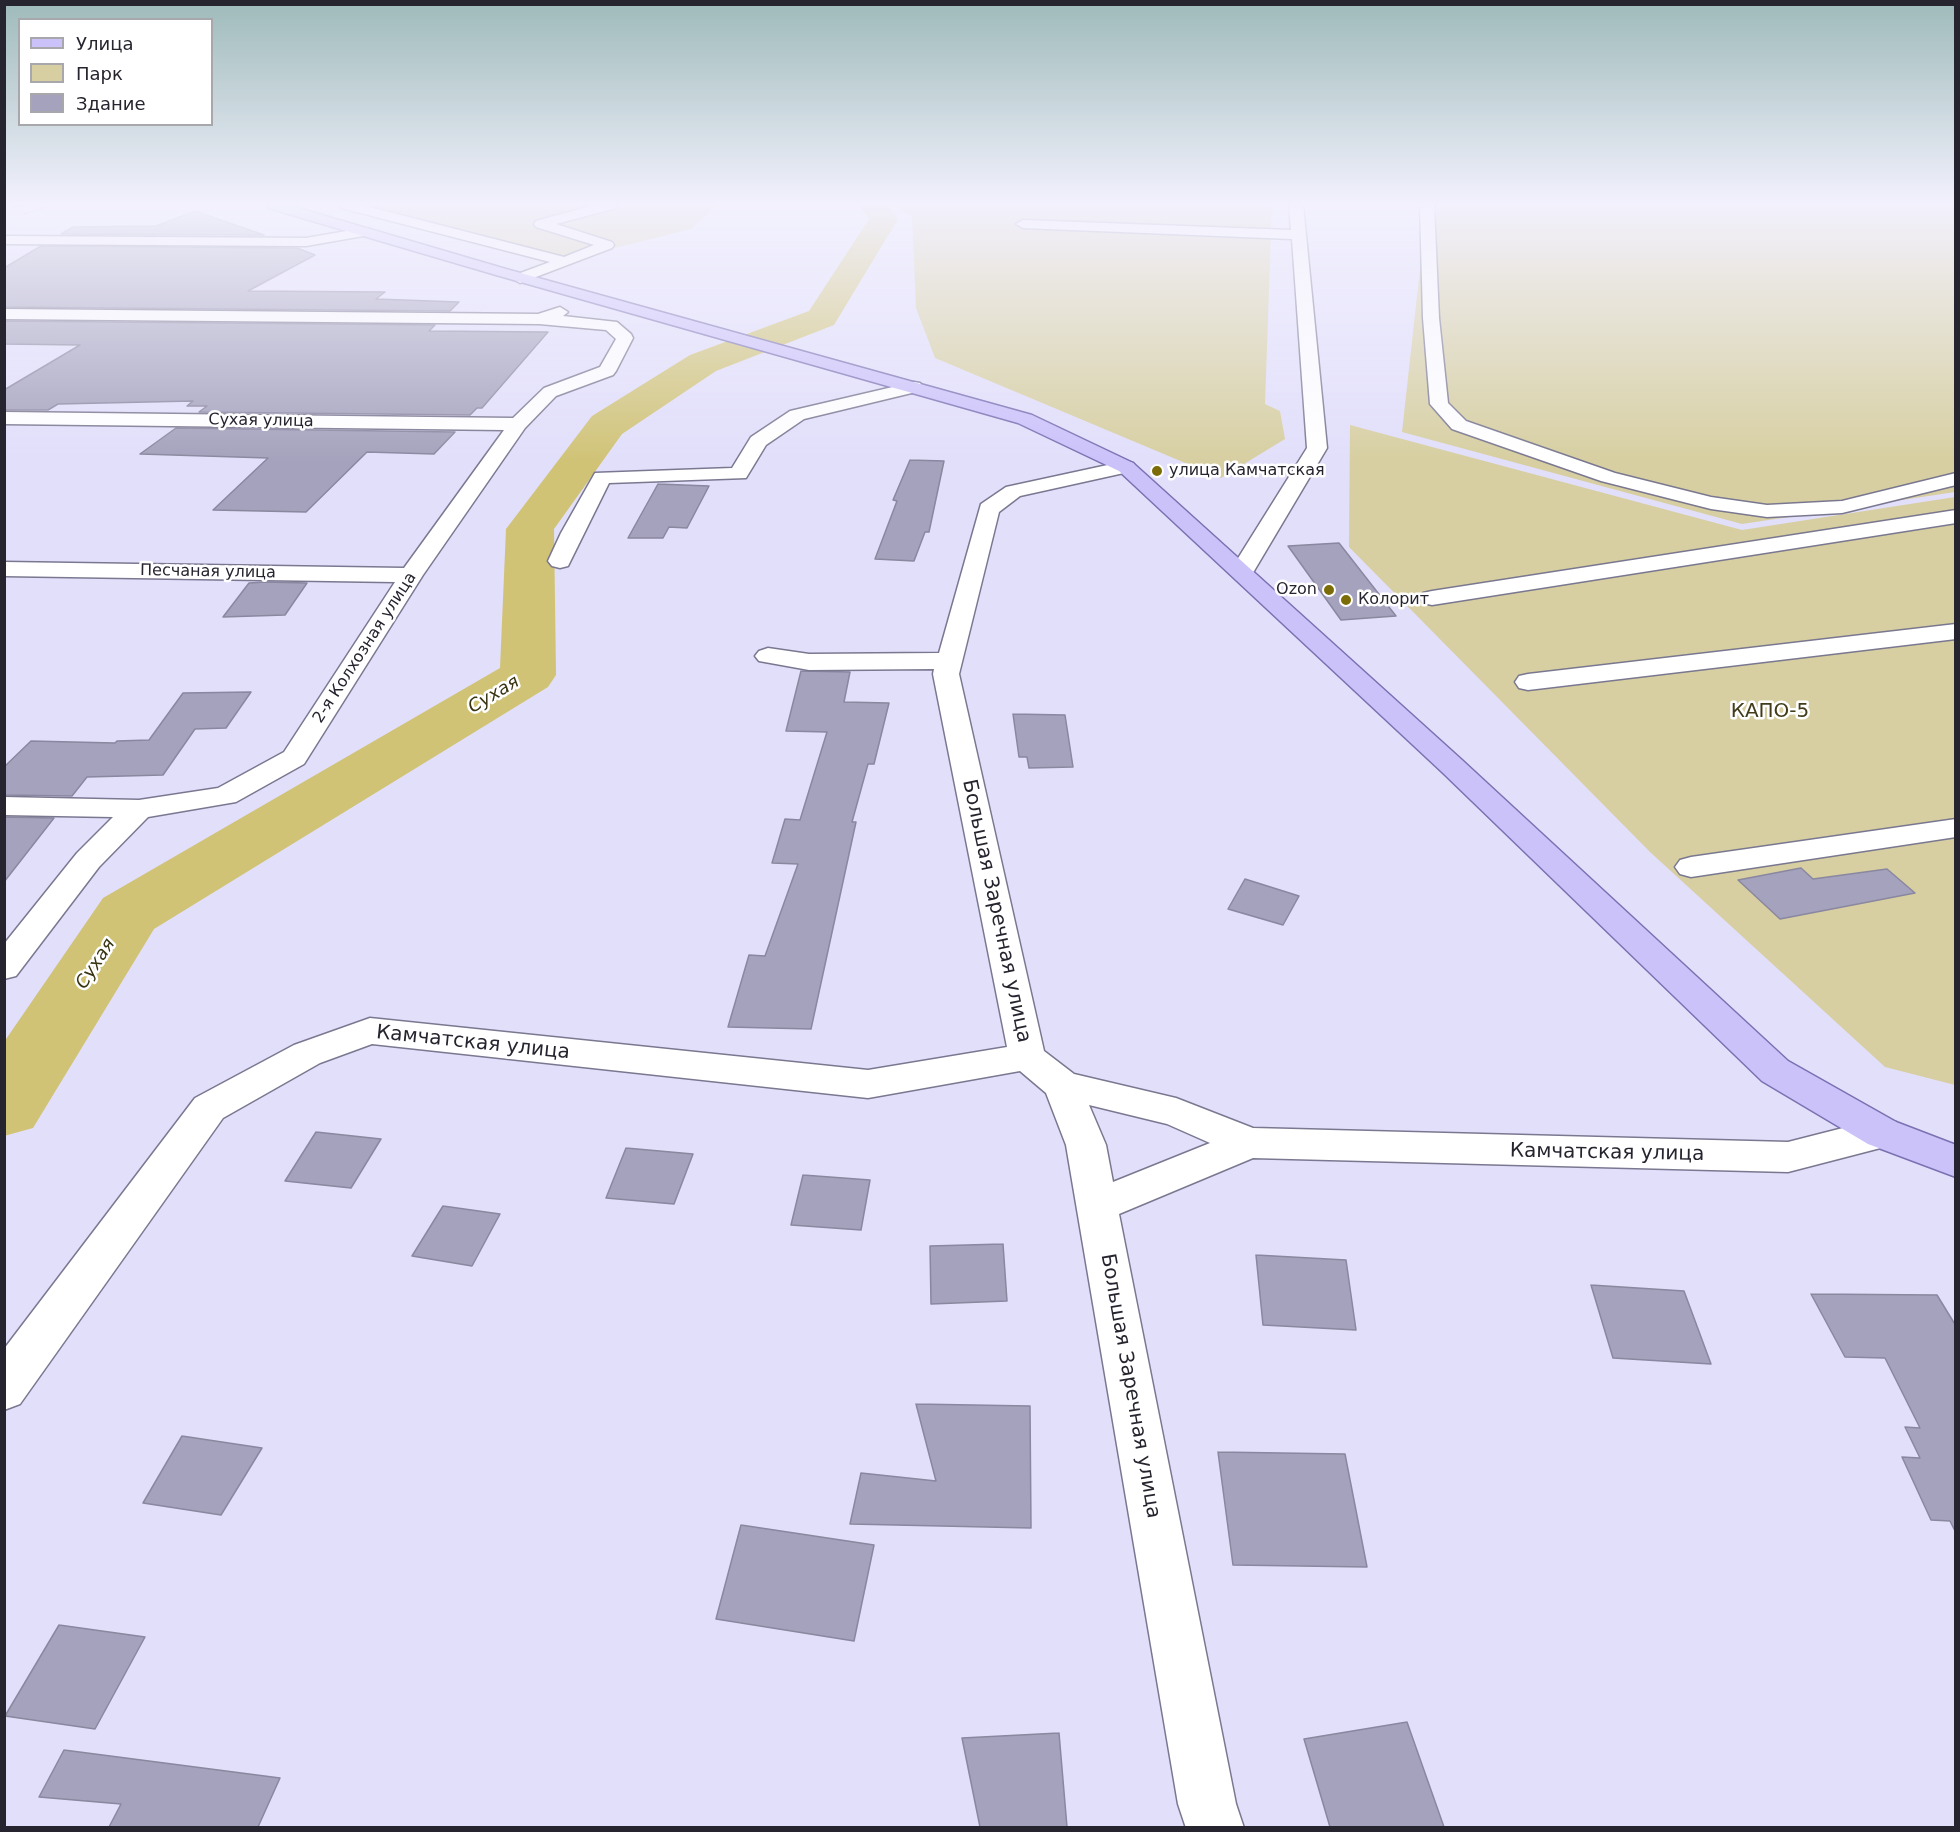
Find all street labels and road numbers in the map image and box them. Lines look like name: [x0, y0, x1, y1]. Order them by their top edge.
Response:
street label: Сухая улица: [208, 410, 314, 432]
street label: Песчаная улица: [140, 561, 276, 583]
street label: 2-я Колхозная улица: [309, 569, 421, 727]
street label: Большая Заречная улица: [956, 777, 1036, 1045]
street label: Камчатская улица: [375, 1021, 571, 1065]
street label: Камчатская улица: [1510, 1139, 1704, 1167]
street label: Большая Заречная улица: [1095, 1252, 1165, 1520]

